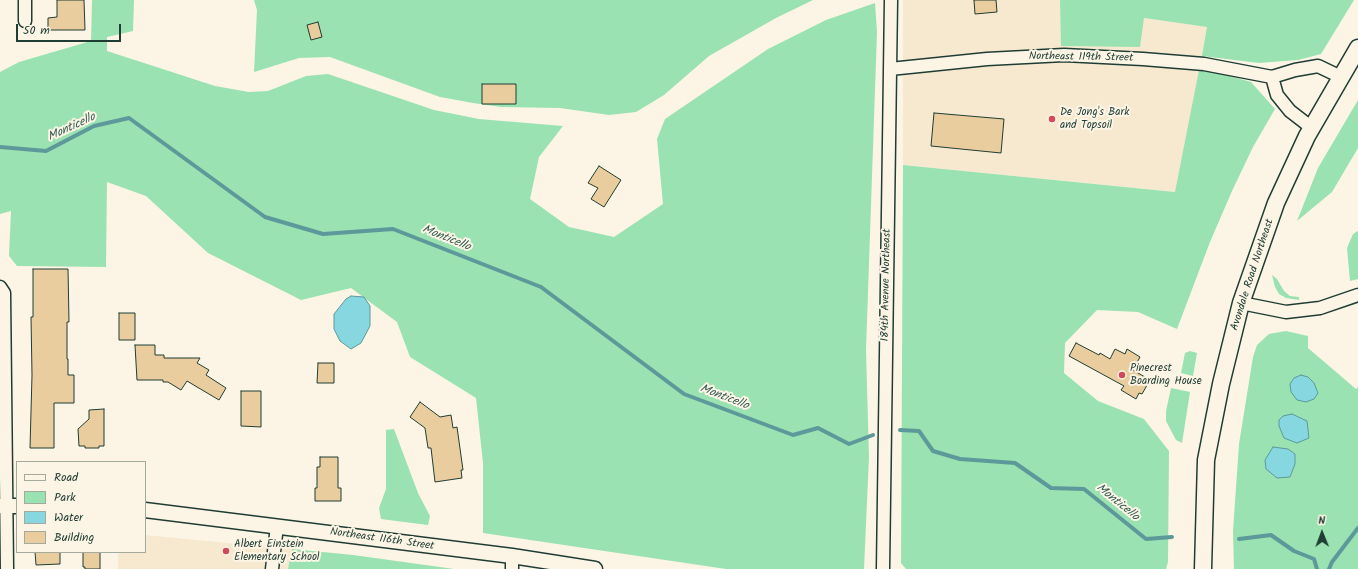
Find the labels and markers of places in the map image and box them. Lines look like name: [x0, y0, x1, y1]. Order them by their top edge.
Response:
place label: De Jong's Bark and Topsoil: [1060, 106, 1129, 132]
marker: De Jong's Bark and Topsoil: [1047, 114, 1057, 124]
place label: Pinecrest Boarding House: [1130, 362, 1202, 388]
marker: Pinecrest Boarding House: [1117, 370, 1127, 380]
place label: Albert Einstein Elementary School: [234, 538, 320, 564]
marker: Albert Einstein Elementary School: [221, 546, 231, 556]

